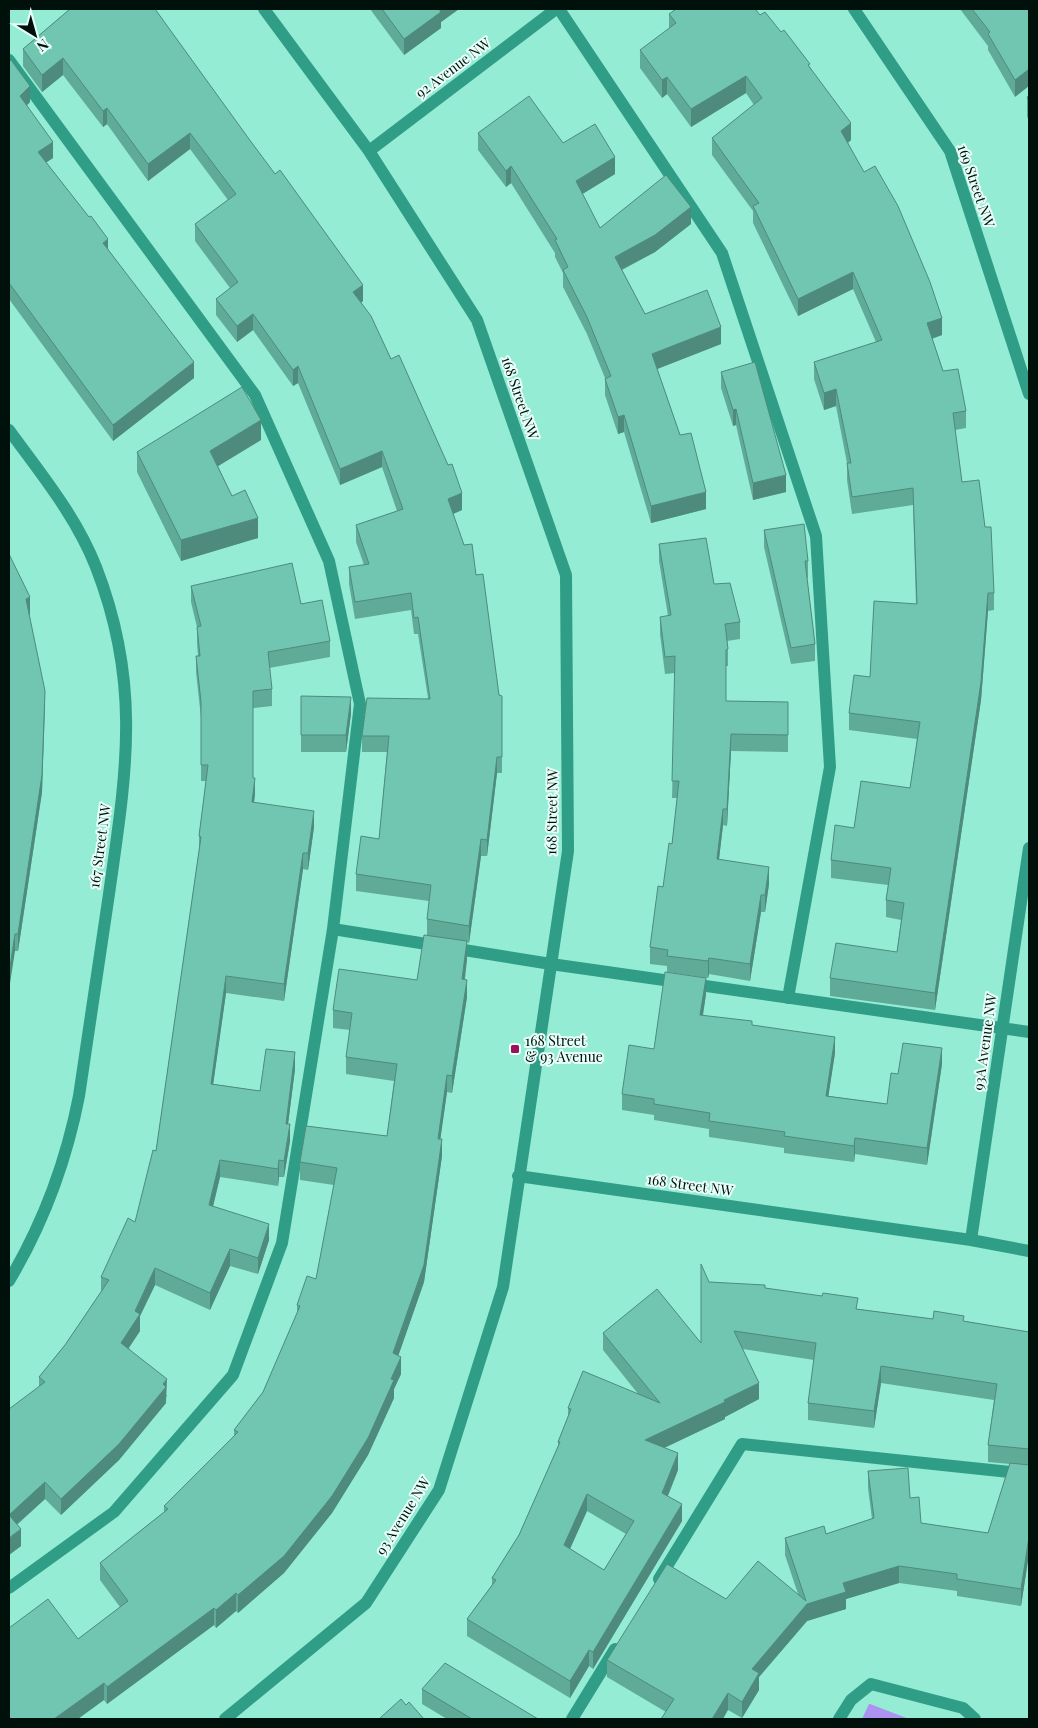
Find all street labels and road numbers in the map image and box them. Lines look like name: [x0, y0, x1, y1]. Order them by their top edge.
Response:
street label: 92 Avenue NW: [411, 33, 494, 102]
street label: 169 Street NW: [953, 142, 1000, 230]
street label: 168 Street NW: [497, 354, 544, 442]
street label: 168 Street NW: [541, 768, 562, 855]
street label: 167 Street NW: [84, 802, 115, 889]
street label: 93A Avenue NW: [968, 992, 1001, 1092]
street label: 168 Street NW: [646, 1169, 735, 1200]
street label: 93 Avenue NW: [371, 1473, 434, 1558]

